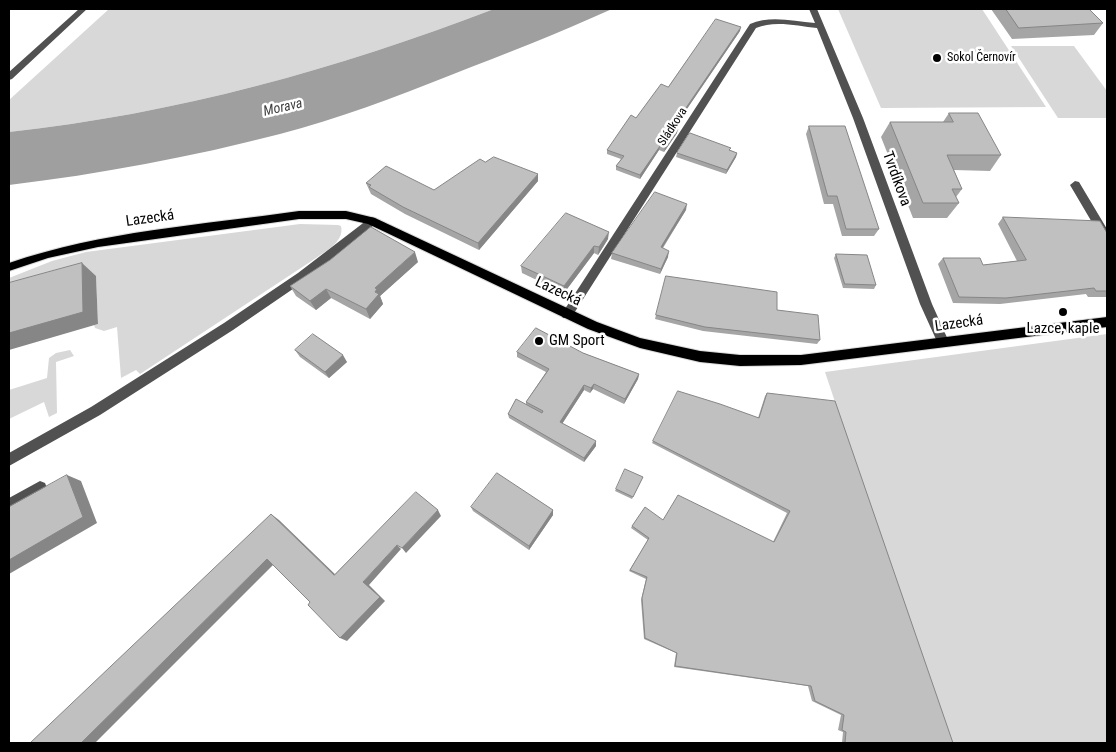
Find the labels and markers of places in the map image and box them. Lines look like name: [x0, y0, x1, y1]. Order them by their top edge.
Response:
place label: Sokol Černovír: [947, 51, 1016, 65]
marker: Sokol Černovír: [931, 52, 943, 64]
marker: Lazce, kaple: [1057, 306, 1069, 318]
place label: Lazce, kaple: [1027, 320, 1099, 338]
place label: GM Sport: [549, 332, 605, 350]
marker: GM Sport: [533, 335, 545, 347]

